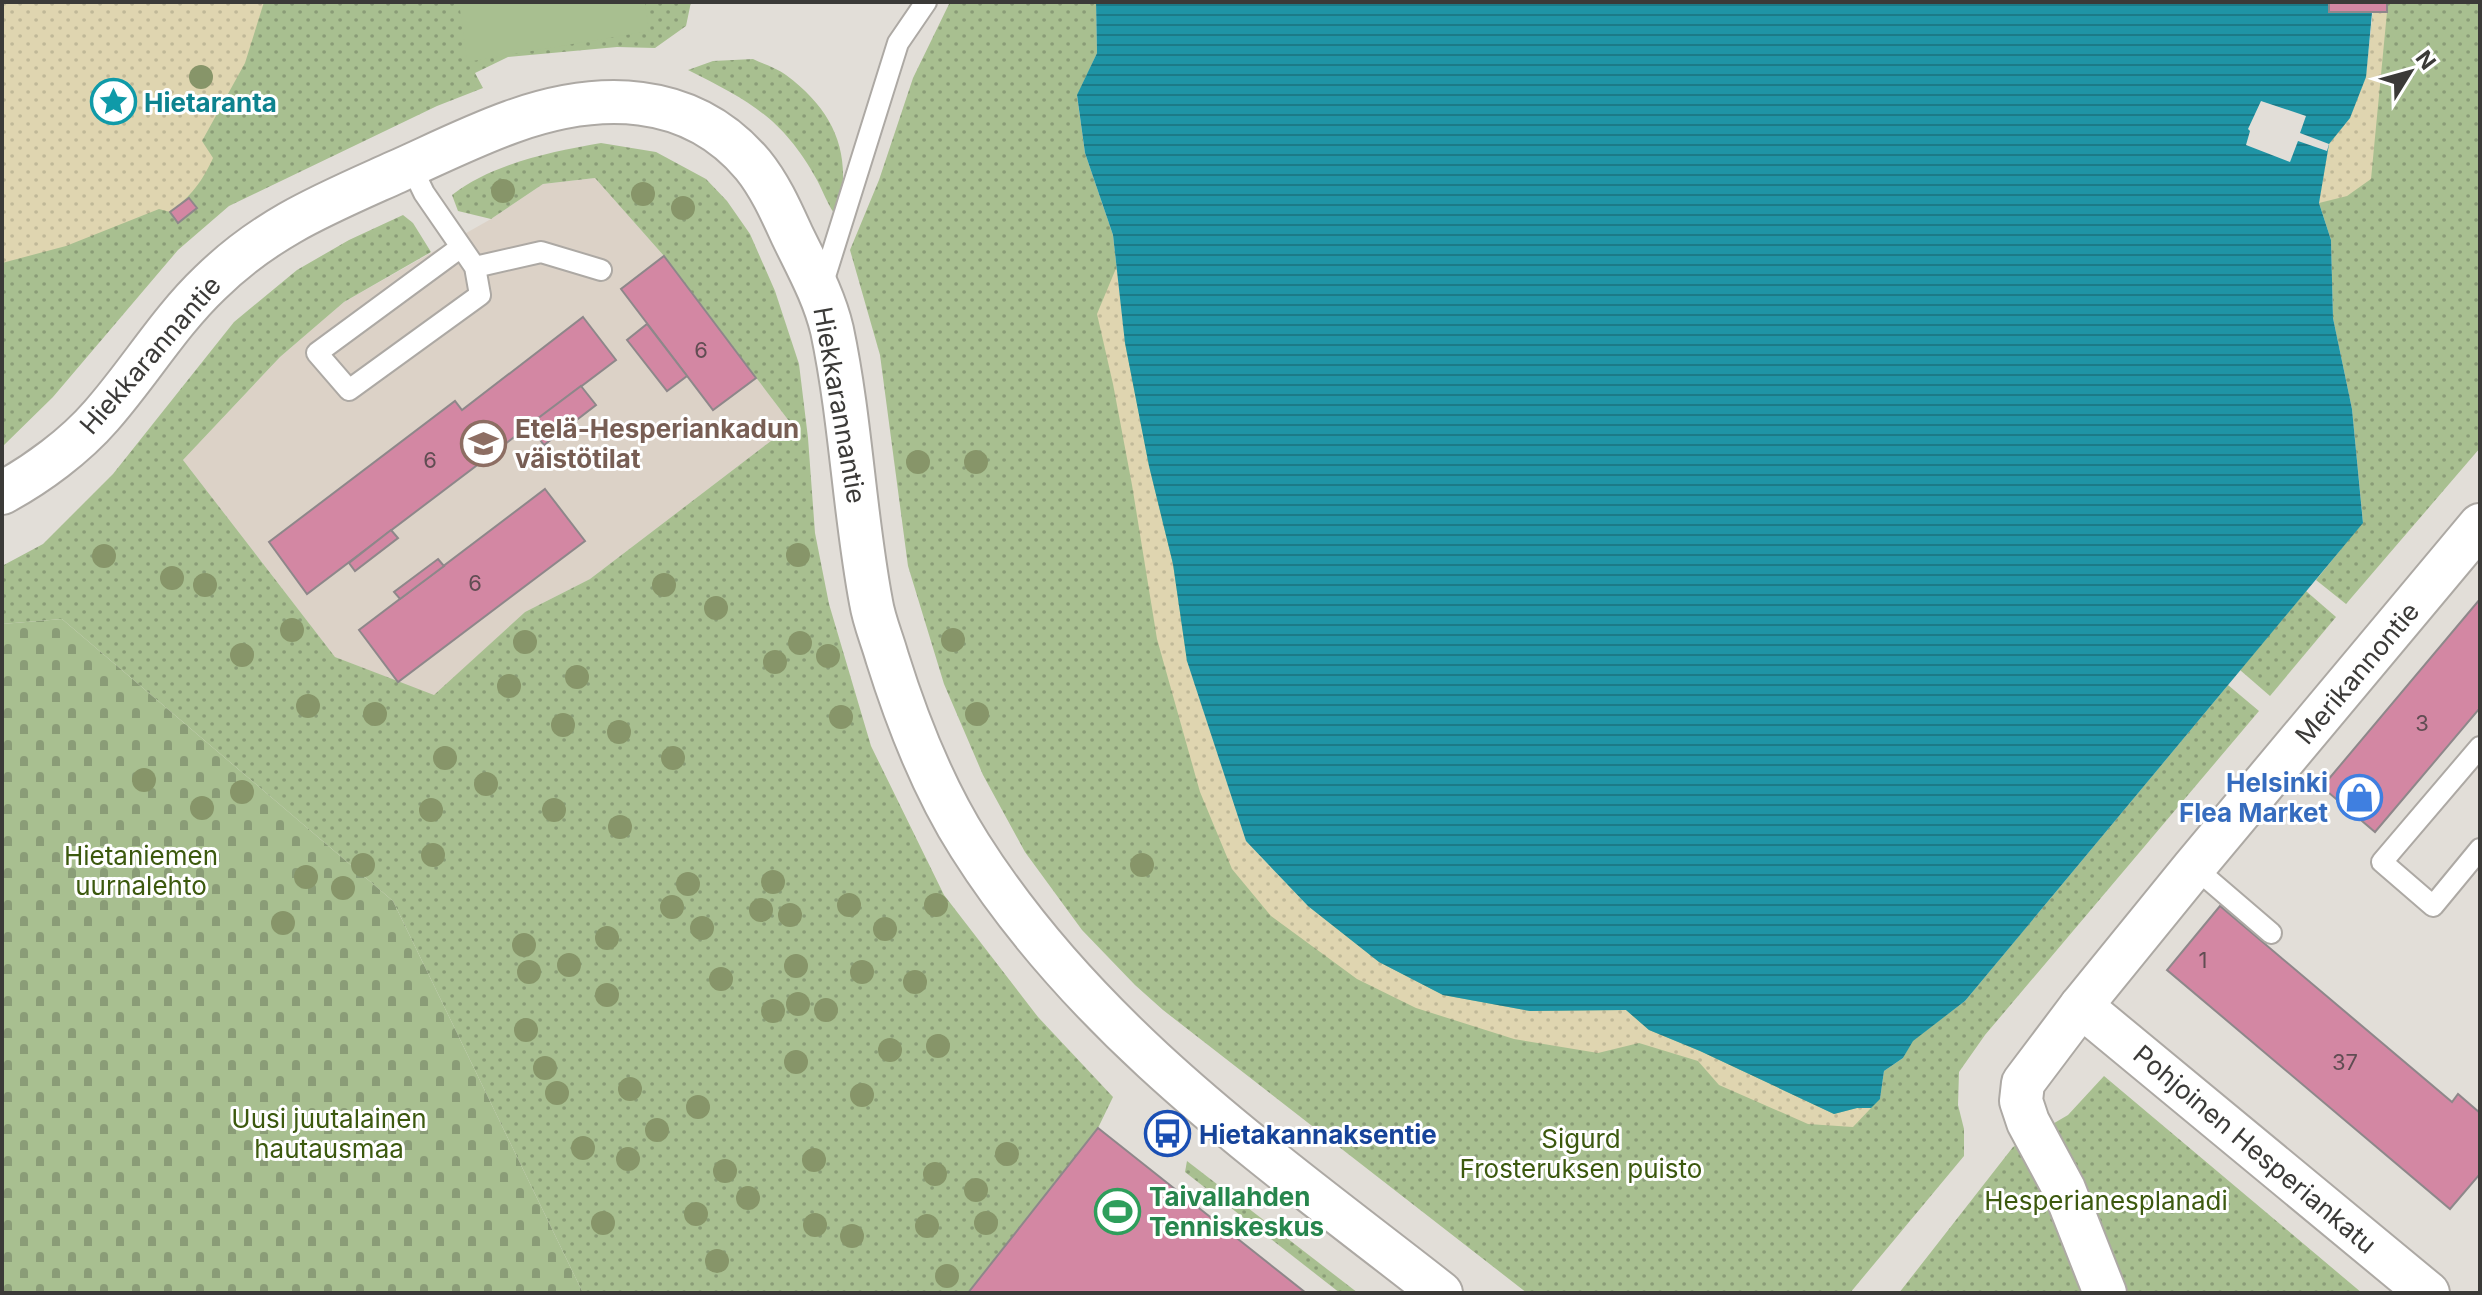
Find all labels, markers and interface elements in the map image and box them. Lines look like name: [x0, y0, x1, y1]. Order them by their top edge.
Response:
north arrow: [2370, 32, 2450, 112]
text: N: [2411, 45, 2441, 74]
place icon: Hietaranta: [89, 78, 137, 126]
place label: Hietaranta: [144, 87, 277, 118]
street label: Hiekkarannantie: [73, 270, 227, 440]
street label: Hiekkarannantie: [807, 304, 873, 506]
house number: 6: [694, 337, 708, 363]
place label: Etelä-Hesperiankadun väistötilat: [515, 413, 799, 474]
school or university icon: Etelä-Hesperiankadun väistötilat: [460, 419, 508, 467]
house number: 6: [423, 447, 437, 473]
house number: 6: [468, 570, 482, 596]
street label: Merikannontie: [2289, 596, 2425, 750]
house number: 3: [2415, 710, 2429, 736]
place label: Helsinki Flea Market: [2179, 767, 2328, 828]
shop icon: Helsinki Flea Market: [2335, 773, 2383, 821]
park label: Hietaniemen uurnalehto: [64, 840, 218, 901]
house number: 1: [2199, 947, 2207, 973]
street label: Pohjoinen Hesperiankatu: [2127, 1038, 2383, 1260]
house number: 37: [2332, 1049, 2358, 1075]
park label: Uusi juutalainen hautausmaa: [231, 1103, 427, 1164]
bus stop icon: Hietakannaksentie: [1144, 1110, 1192, 1158]
place label: Hietakannaksentie: [1199, 1119, 1437, 1150]
park label: Sigurd Frosteruksen puisto: [1460, 1123, 1702, 1184]
place label: Taivallahden Tenniskeskus: [1149, 1181, 1324, 1242]
park label: Hesperianesplanadi: [1984, 1185, 2228, 1216]
sports icon: Taivallahden Tenniskeskus: [1094, 1187, 1142, 1235]

